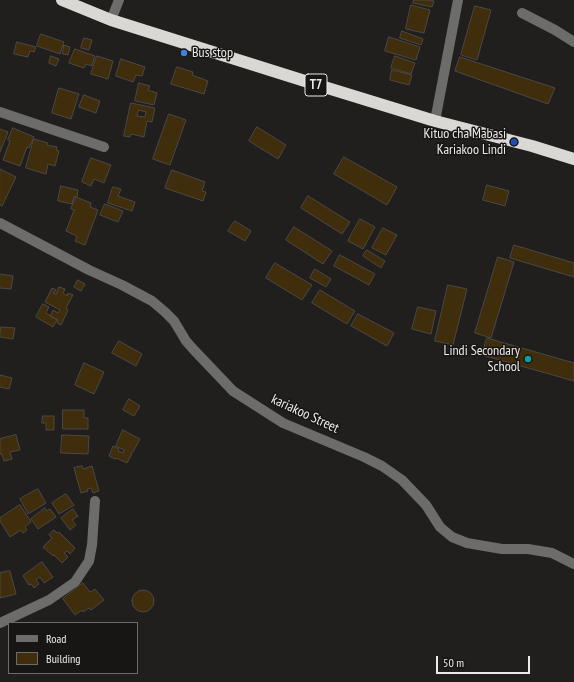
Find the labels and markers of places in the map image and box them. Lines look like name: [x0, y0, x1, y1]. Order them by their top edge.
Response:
place label: Bus stop: [192, 45, 233, 61]
marker: Bus stop: [179, 48, 189, 58]
place label: Kituo cha Mabasi Kariakoo Lindi: [423, 126, 506, 158]
marker: Kituo cha Mabasi Kariakoo Lindi: [509, 137, 519, 147]
place label: Lindi Secondary School: [444, 343, 520, 376]
marker: Lindi Secondary School: [523, 354, 533, 364]

